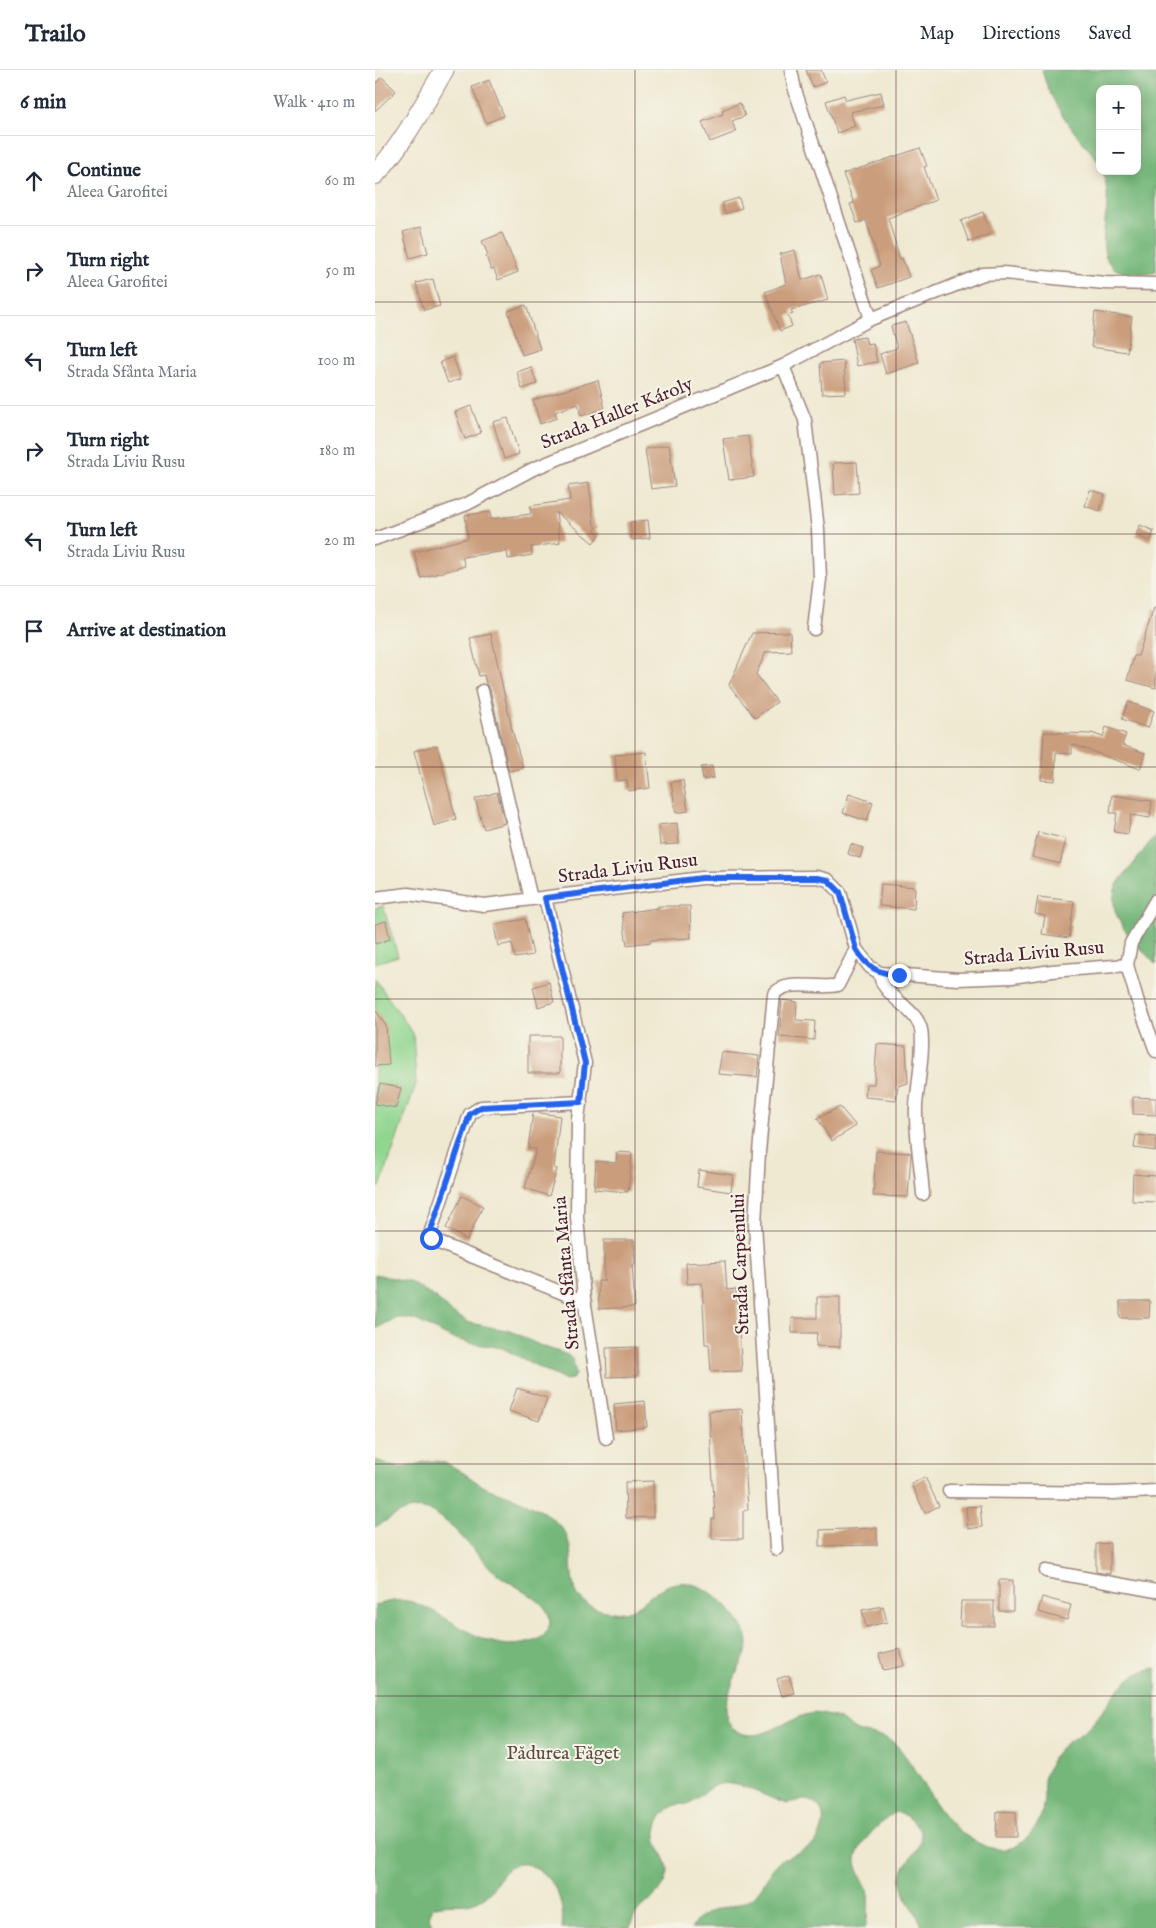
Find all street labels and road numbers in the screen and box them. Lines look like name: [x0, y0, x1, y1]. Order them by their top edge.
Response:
street label: Strada Haller Károly: [537, 372, 697, 455]
street label: Strada Liviu Rusu: [557, 849, 699, 889]
street label: Strada Liviu Rusu: [963, 936, 1105, 972]
street label: Strada Carpenului: [727, 1193, 755, 1335]
street label: Strada Sfânta Maria: [548, 1194, 586, 1351]

